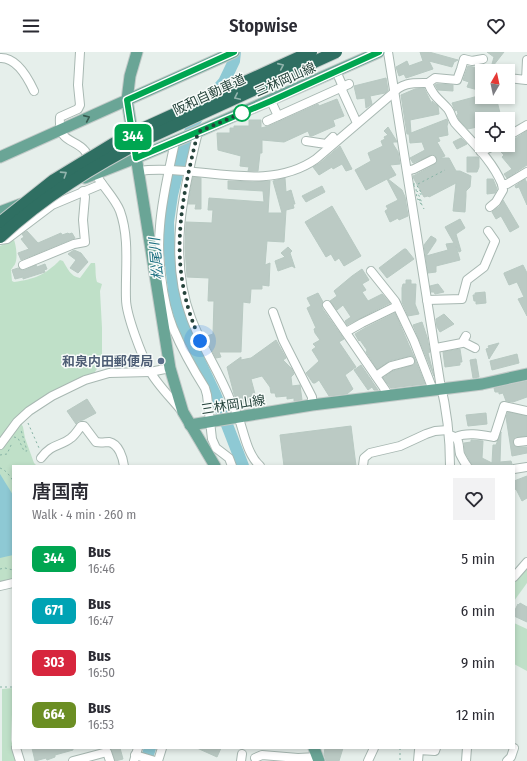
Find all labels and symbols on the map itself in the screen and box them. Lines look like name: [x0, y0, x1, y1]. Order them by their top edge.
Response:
street label: 三林岡山線: [252, 59, 318, 100]
one-way arrow: [276, 63, 284, 71]
north arrow: [475, 64, 515, 104]
street label: 阪和自動車道: [171, 71, 248, 118]
one-way arrow: [233, 92, 241, 100]
unlabelled marker: [233, 104, 251, 122]
one-way arrow: [82, 115, 90, 123]
line badge: 344: [110, 124, 156, 150]
one-way arrow: [60, 171, 67, 178]
water label: 松尾川: [146, 235, 167, 281]
your location: [190, 331, 210, 351]
place label: 和泉内田郵便局: [62, 354, 153, 369]
marker: 和泉内田郵便局: [156, 356, 166, 366]
street label: 三林岡山線: [200, 392, 266, 417]

